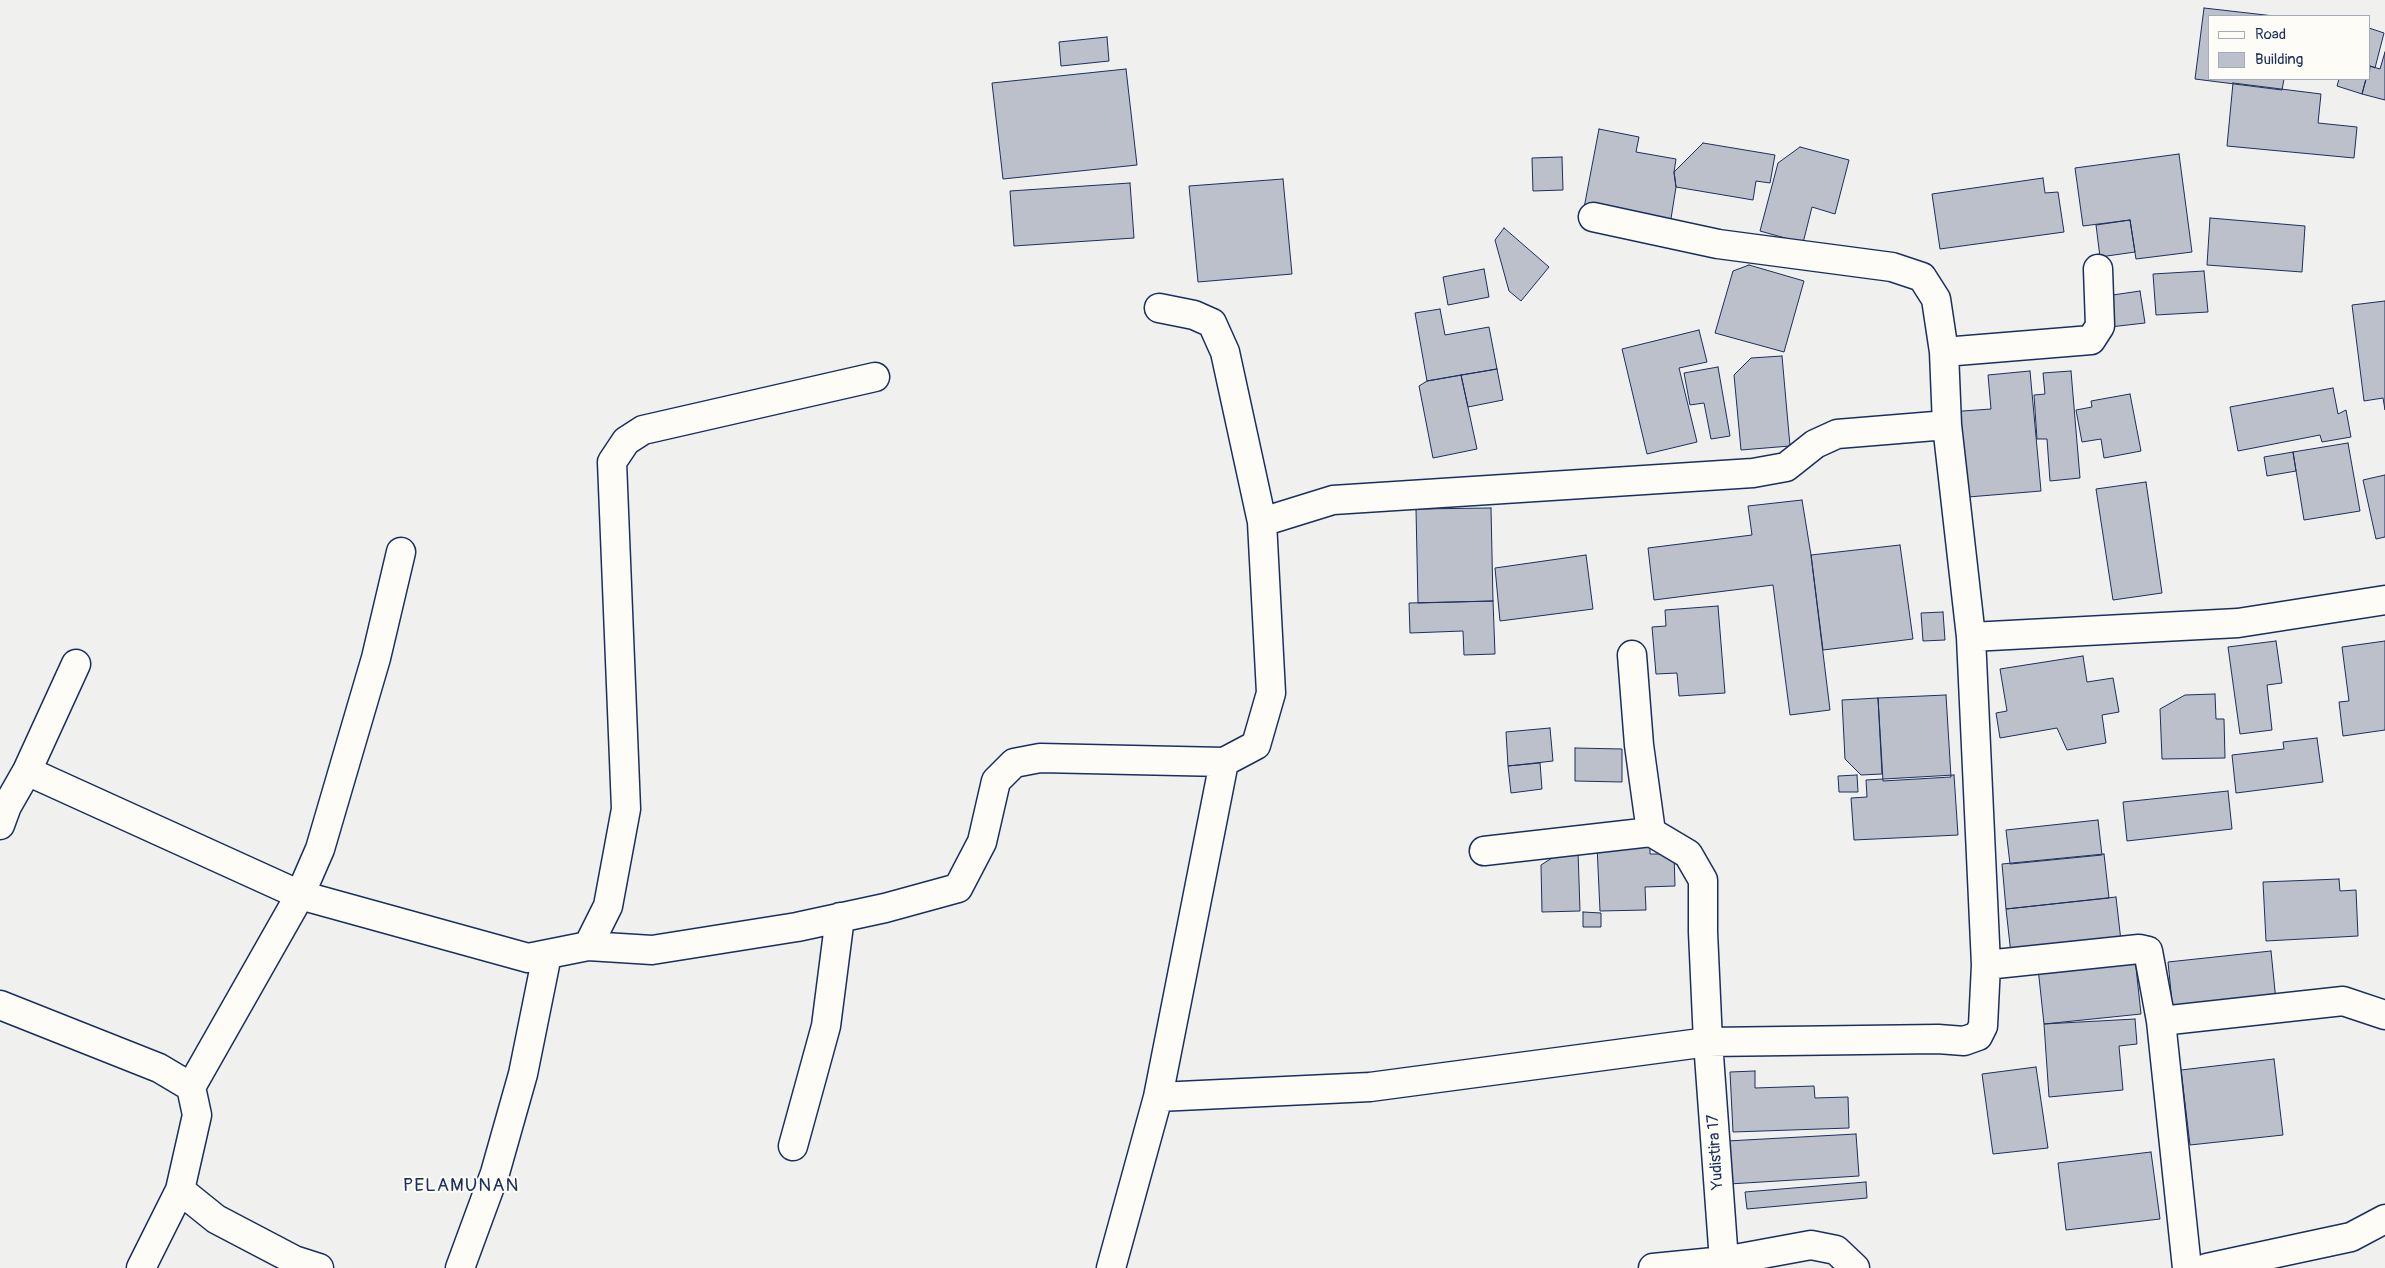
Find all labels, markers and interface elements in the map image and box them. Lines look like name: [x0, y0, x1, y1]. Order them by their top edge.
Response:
legend: [2208, 15, 2370, 80]
text: Road: [2255, 25, 2286, 44]
text: Building: [2255, 50, 2303, 69]
street label: Yudistira 17: [1704, 1114, 1728, 1190]
district label: PELAMUNAN: [402, 1175, 520, 1197]

